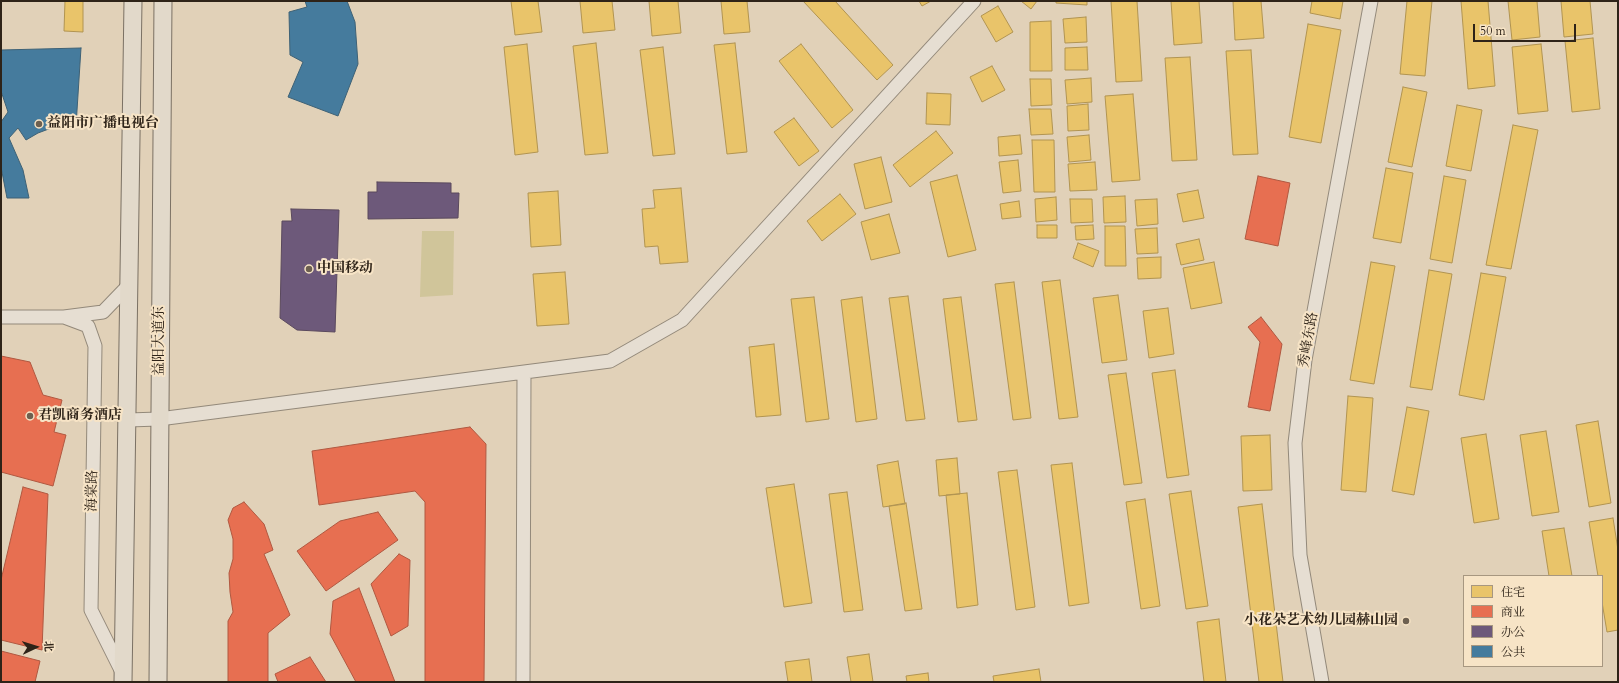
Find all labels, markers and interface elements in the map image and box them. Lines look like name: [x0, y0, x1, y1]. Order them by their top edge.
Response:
scale bar: [1475, 16, 1578, 42]
text: 50 m: [1480, 23, 1506, 39]
place label: 益阳市广播电视台: [47, 116, 159, 132]
marker: 益阳市广播电视台: [34, 119, 44, 129]
place label: 中国移动: [317, 261, 373, 277]
marker: 中国移动: [304, 264, 314, 274]
street label: 益阳大道东: [152, 306, 168, 376]
street label: 秀峰东路: [1296, 311, 1322, 369]
place label: 君凯商务酒店: [38, 408, 122, 424]
marker: 君凯商务酒店: [25, 411, 35, 421]
street label: 海棠路: [84, 470, 102, 512]
legend: [1463, 575, 1603, 667]
text: 住宅: [1501, 584, 1525, 600]
text: 商业: [1501, 604, 1525, 620]
place label: 小花朵艺术幼儿园赫山园: [1244, 613, 1398, 629]
marker: 小花朵艺术幼儿园赫山园: [1401, 616, 1411, 626]
text: 办公: [1501, 624, 1525, 640]
north arrow: [16, 627, 56, 667]
text: 北: [41, 640, 56, 652]
text: 公共: [1501, 644, 1525, 660]

